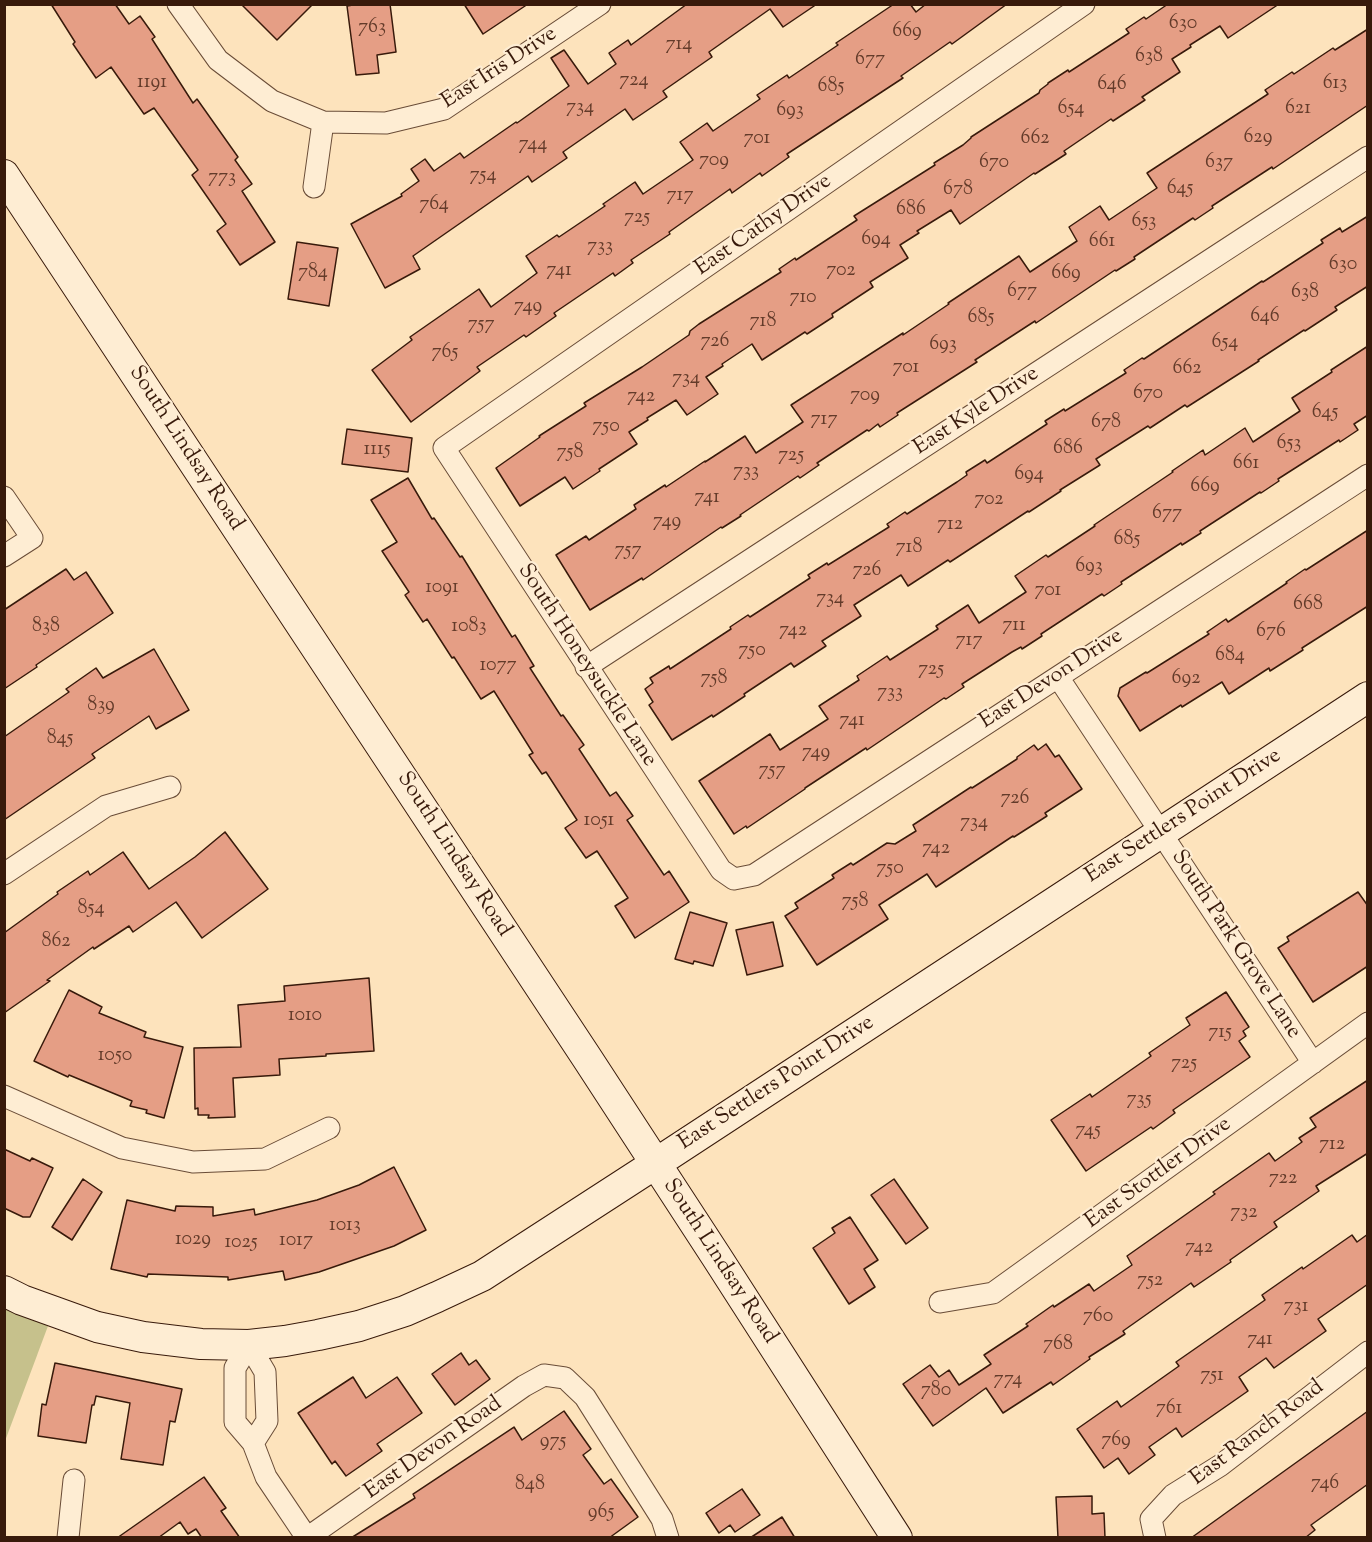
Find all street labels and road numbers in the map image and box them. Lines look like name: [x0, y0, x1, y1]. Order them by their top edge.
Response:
street label: East Iris Drive: [437, 22, 563, 116]
street label: East Cathy Drive: [691, 169, 837, 283]
street label: South Lindsay Road: [122, 362, 248, 536]
street label: East Kyle Drive: [910, 362, 1044, 462]
street label: South Honeysuckle Lane: [511, 560, 661, 772]
street label: East Devon Drive: [976, 624, 1128, 736]
street label: East Settlers Point Drive: [1081, 744, 1287, 890]
street label: South Lindsay Road: [390, 768, 516, 942]
street label: South Park Grove Lane: [1164, 846, 1306, 1044]
street label: East Settlers Point Drive: [674, 1011, 880, 1157]
street label: East Stottler Drive: [1081, 1112, 1237, 1236]
street label: South Lindsay Road: [656, 1175, 782, 1349]
street label: East Ranch Road: [1186, 1375, 1330, 1493]
street label: East Devon Road: [360, 1392, 508, 1506]

